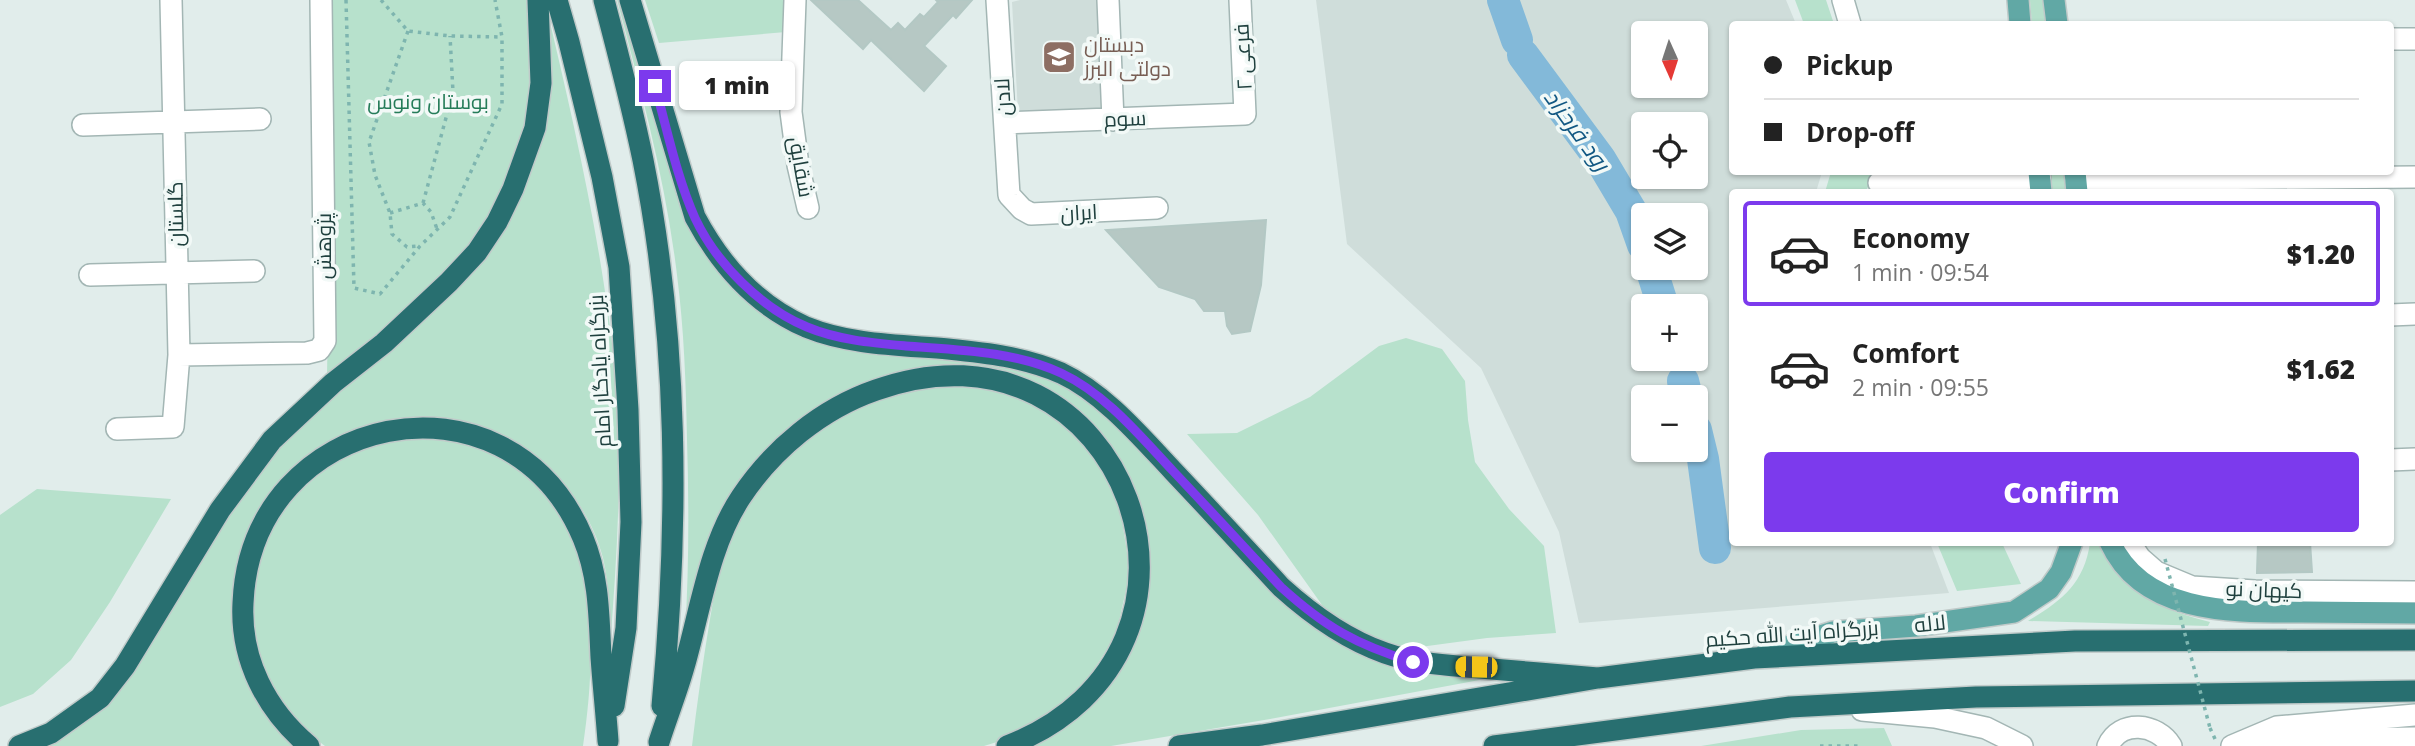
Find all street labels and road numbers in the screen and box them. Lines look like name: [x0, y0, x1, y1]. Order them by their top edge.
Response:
street label: فرعی ۲: [1226, 23, 1258, 91]
street label: لادن: [987, 78, 1017, 117]
street label: سوم: [1103, 103, 1147, 134]
street label: شقایق: [783, 134, 821, 199]
street label: گلستان: [160, 181, 190, 247]
street label: ایران: [1060, 197, 1098, 227]
street label: پژوهش: [309, 212, 338, 279]
street label: بزرگراه یادگار امام: [581, 294, 618, 448]
street label: کیهان نو: [2225, 574, 2303, 604]
street label: لاله: [1913, 607, 1947, 639]
street label: بزرگراه آیت الله حکیم: [1704, 613, 1880, 654]

